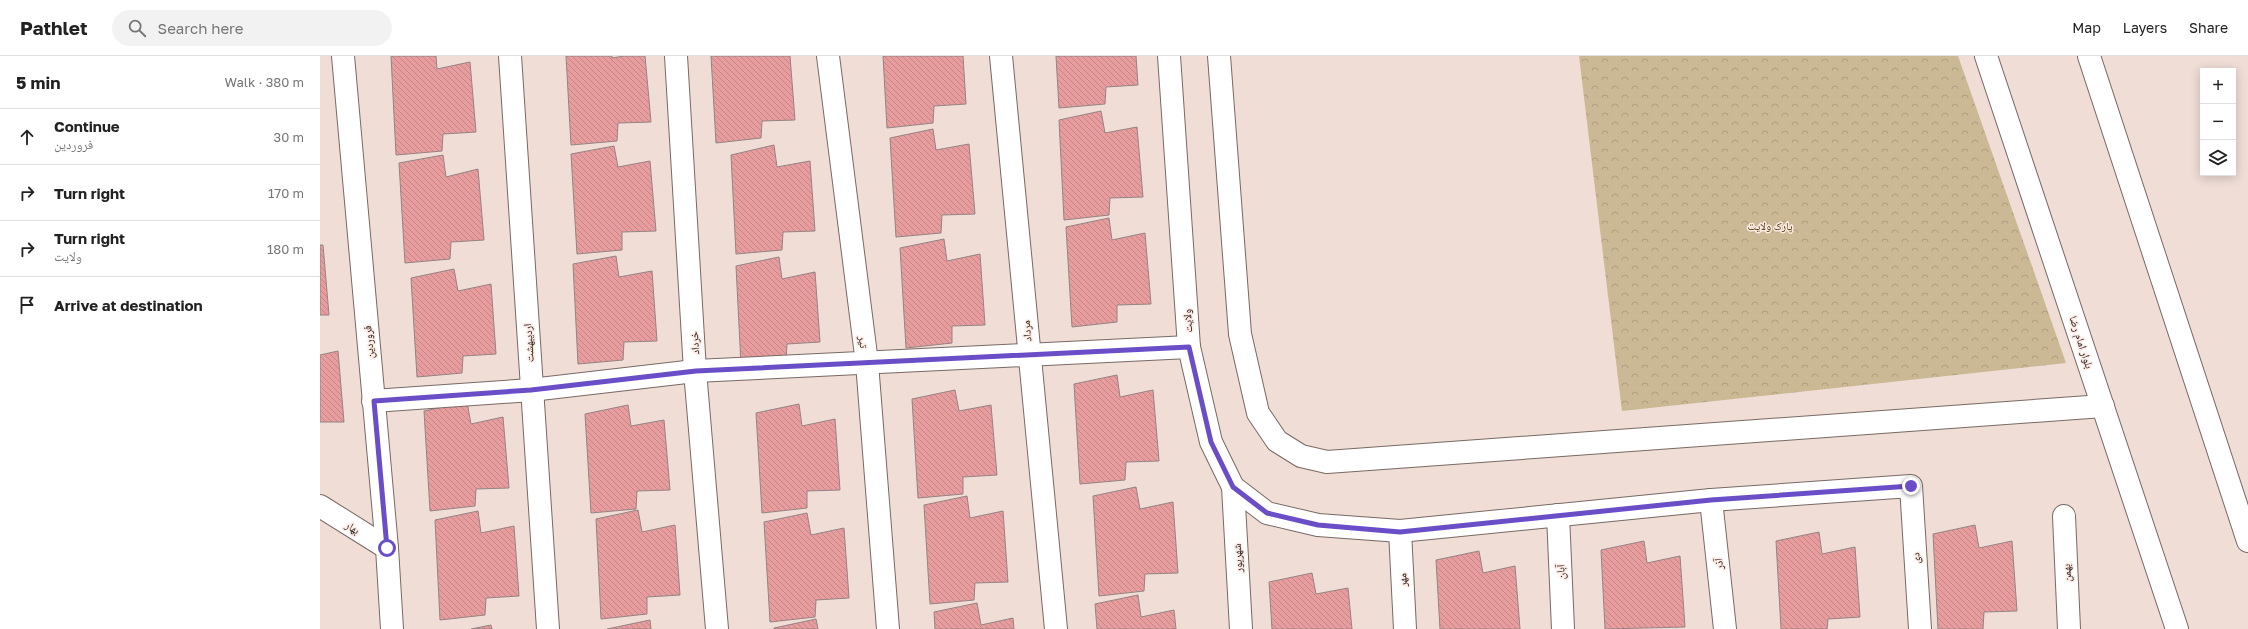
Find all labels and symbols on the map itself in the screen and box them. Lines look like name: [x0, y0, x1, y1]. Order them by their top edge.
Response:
park label: پارک ولایت: [1747, 219, 1793, 233]
street label: ولایت: [1180, 309, 1194, 333]
street label: بلوار امام رضا: [2066, 314, 2097, 370]
street label: مرداد: [1019, 320, 1033, 342]
street label: اردیبهشت: [520, 323, 536, 363]
street label: فروردین: [360, 324, 377, 359]
street label: خرداد: [687, 331, 701, 355]
street label: تیر: [856, 334, 871, 350]
route end: [1902, 477, 1920, 495]
street label: بهار: [342, 517, 362, 537]
route start: [378, 539, 396, 557]
street label: شهریور: [1230, 543, 1244, 574]
street label: دی: [1908, 551, 1923, 564]
street label: آذر: [1711, 557, 1725, 571]
street label: آبان: [1553, 564, 1568, 580]
street label: بهمن: [2059, 564, 2074, 582]
street label: مهر: [1395, 573, 1409, 588]

